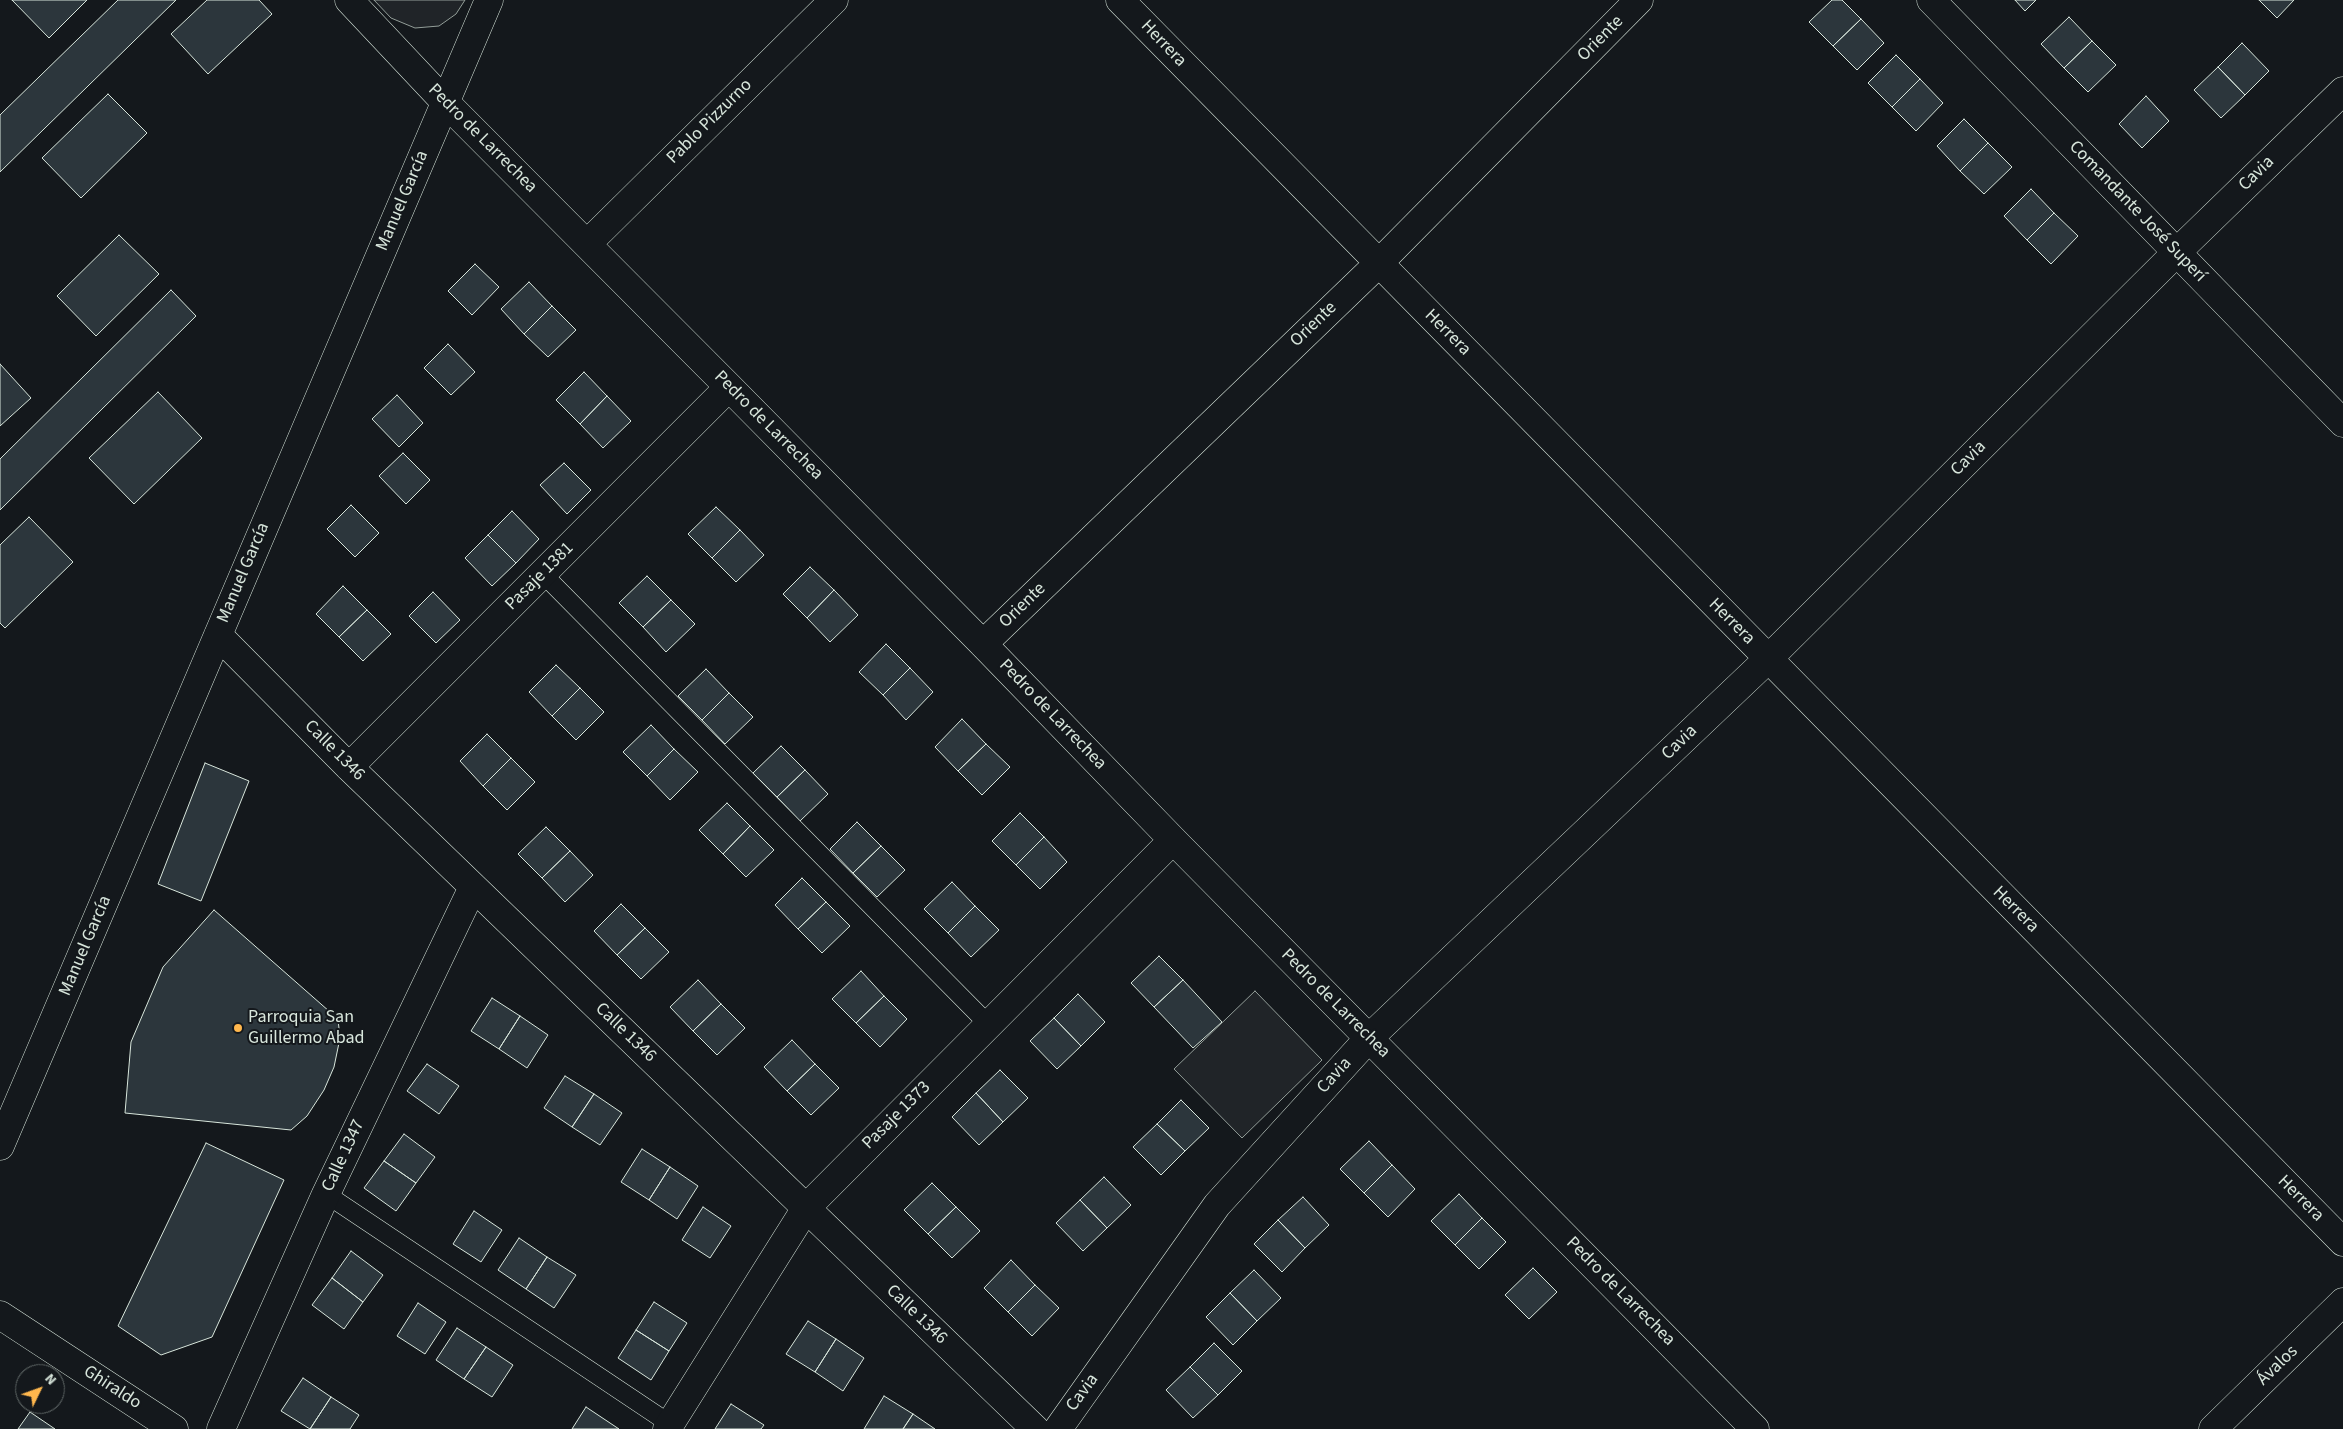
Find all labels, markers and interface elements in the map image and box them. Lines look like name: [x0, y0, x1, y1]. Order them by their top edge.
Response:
street label: Oriente: [1574, 12, 1628, 66]
street label: Herrera: [1136, 16, 1190, 72]
street label: Pablo Pizzurno: [663, 75, 757, 169]
street label: Pedro de Larrechea: [423, 80, 541, 198]
street label: Comandante José Superí: [2064, 137, 2210, 287]
street label: Manuel García: [372, 148, 434, 254]
street label: Cavia: [2235, 152, 2279, 196]
street label: Oriente: [1286, 298, 1342, 352]
street label: Herrera: [1419, 305, 1475, 361]
street label: Pedro de Larrechea: [709, 367, 827, 485]
street label: Cavia: [1947, 437, 1991, 481]
street label: Manuel García: [213, 520, 275, 626]
street label: Pasaje 1381: [501, 538, 579, 616]
street label: Oriente: [995, 579, 1051, 633]
street label: Herrera: [1703, 594, 1759, 650]
street label: Pedro de Larrechea: [994, 655, 1110, 775]
street label: Calle 1346: [299, 716, 369, 786]
street label: Cavia: [1658, 721, 1702, 765]
street label: Herrera: [1987, 882, 2043, 938]
street label: Manuel García: [55, 893, 117, 999]
street label: Pedro de Larrechea: [1276, 945, 1394, 1063]
street label: Calle 1346: [590, 999, 660, 1067]
place label: Parroquia San Guillermo Abad: [248, 1007, 364, 1050]
marker: Parroquia San Guillermo Abad: [232, 1022, 244, 1034]
street label: Cavia: [1313, 1053, 1357, 1099]
street label: Pasaje 1373: [858, 1077, 936, 1155]
street label: Calle 1347: [318, 1117, 370, 1195]
street label: Herrera: [2272, 1171, 2328, 1227]
street label: Pedro de Larrechea: [1561, 1233, 1679, 1351]
street label: Calle 1346: [881, 1281, 951, 1349]
street label: Ávalos: [2253, 1341, 2303, 1391]
street label: Ghiraldo: [79, 1361, 145, 1415]
north arrow: [15, 1364, 65, 1414]
text: N: [40, 1369, 61, 1390]
street label: Cavia: [1062, 1370, 1104, 1416]

